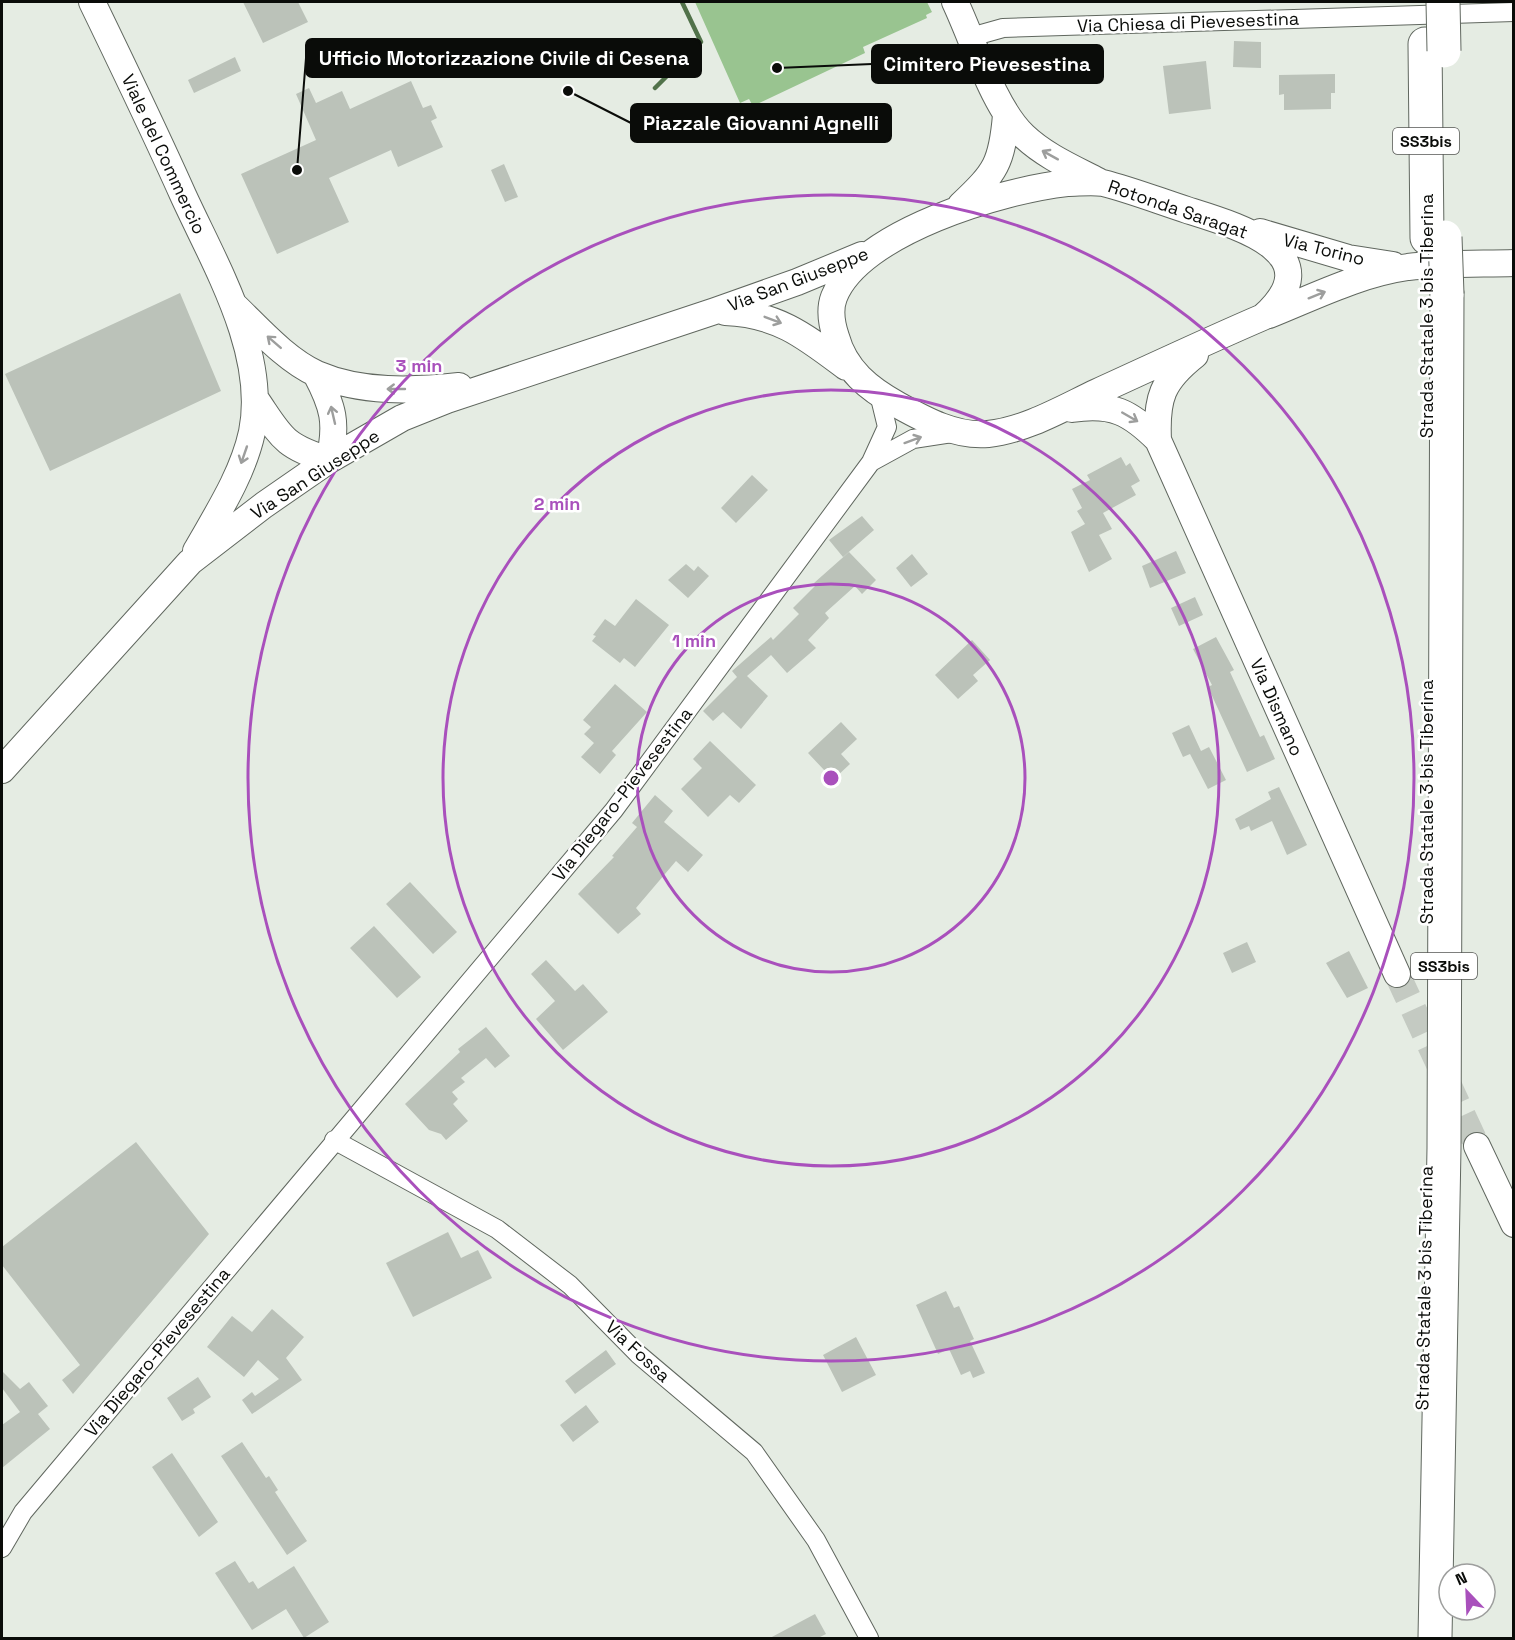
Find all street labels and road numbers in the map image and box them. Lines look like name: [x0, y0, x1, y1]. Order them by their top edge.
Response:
street label: Via Chiesa di Pievesestina: [1077, 7, 1299, 37]
street label: Viale del Commercio: [117, 70, 211, 238]
road number: SS3bis: [1393, 128, 1459, 154]
street label: Rotonda Saragat: [1105, 174, 1251, 244]
street label: Strada Statale 3 bis Tiberina: [1415, 194, 1438, 438]
street label: Via Torino: [1281, 228, 1367, 270]
street label: Via San Giuseppe: [724, 242, 872, 316]
street label: Via San Giuseppe: [246, 424, 384, 524]
street label: Via Dismano: [1245, 655, 1309, 759]
street label: Strada Statale 3 bis Tiberina: [1415, 680, 1438, 924]
street label: Via Diegaro-Pievesestina: [547, 703, 697, 885]
road number: SS3bis: [1411, 953, 1477, 979]
street label: Strada Statale 3 bis Tiberina: [1410, 1166, 1438, 1410]
street label: Via Diegaro-Pievesestina: [79, 1263, 235, 1441]
street label: Via Fossa: [601, 1315, 675, 1387]

